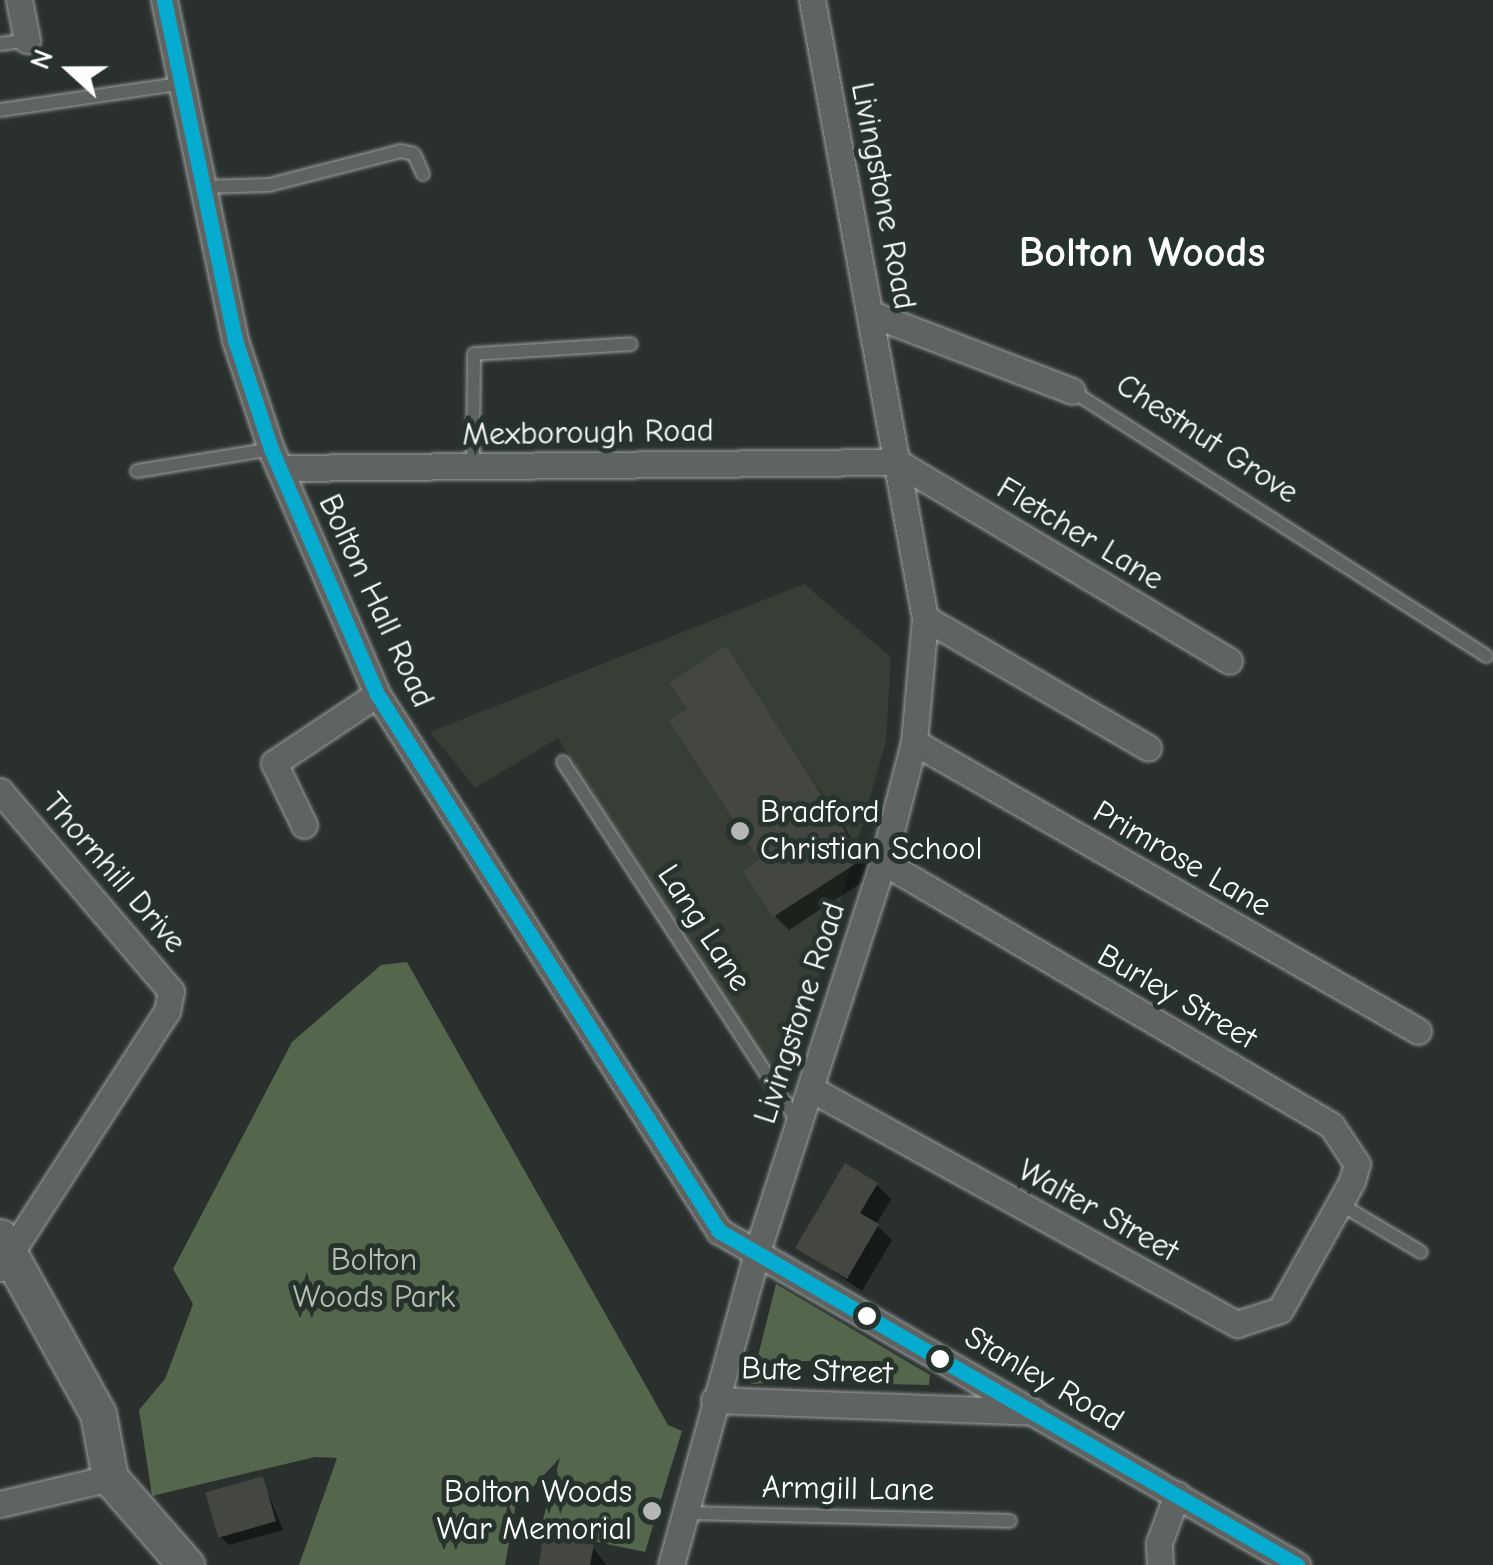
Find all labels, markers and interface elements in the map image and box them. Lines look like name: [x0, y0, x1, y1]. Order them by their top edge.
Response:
north arrow: [20, 20, 120, 120]
text: N: [24, 45, 60, 74]
street label: Livingstone Road: [842, 79, 924, 313]
district label: Bolton Woods: [1019, 228, 1265, 278]
street label: Chestnut Grove: [1109, 366, 1305, 512]
street label: Mexborough Road: [462, 412, 714, 454]
street label: Fletcher Lane: [990, 469, 1170, 599]
street label: Bolton Hall Road: [310, 488, 442, 714]
street label: Thornhill Drive: [34, 785, 194, 961]
street label: Primrose Lane: [1086, 793, 1278, 925]
place label: Bradford Christian School: [760, 794, 982, 869]
marker: Bradford Christian School: [729, 820, 751, 842]
street label: Lang Lane: [649, 858, 759, 998]
street label: Livingstone Road: [746, 897, 854, 1129]
street label: Burley Street: [1091, 936, 1263, 1058]
street label: Walter Street: [1011, 1151, 1185, 1271]
park label: Bolton Woods Park: [293, 1242, 455, 1317]
unlabelled marker: [857, 1306, 877, 1326]
street label: Stanley Road: [958, 1318, 1130, 1440]
street label: Bute Street: [741, 1349, 893, 1393]
unlabelled marker: [930, 1349, 950, 1369]
street label: Armgill Lane: [761, 1468, 935, 1510]
place label: Bolton Woods War Memorial: [437, 1474, 632, 1549]
marker: Bolton Woods War Memorial: [641, 1500, 663, 1522]

